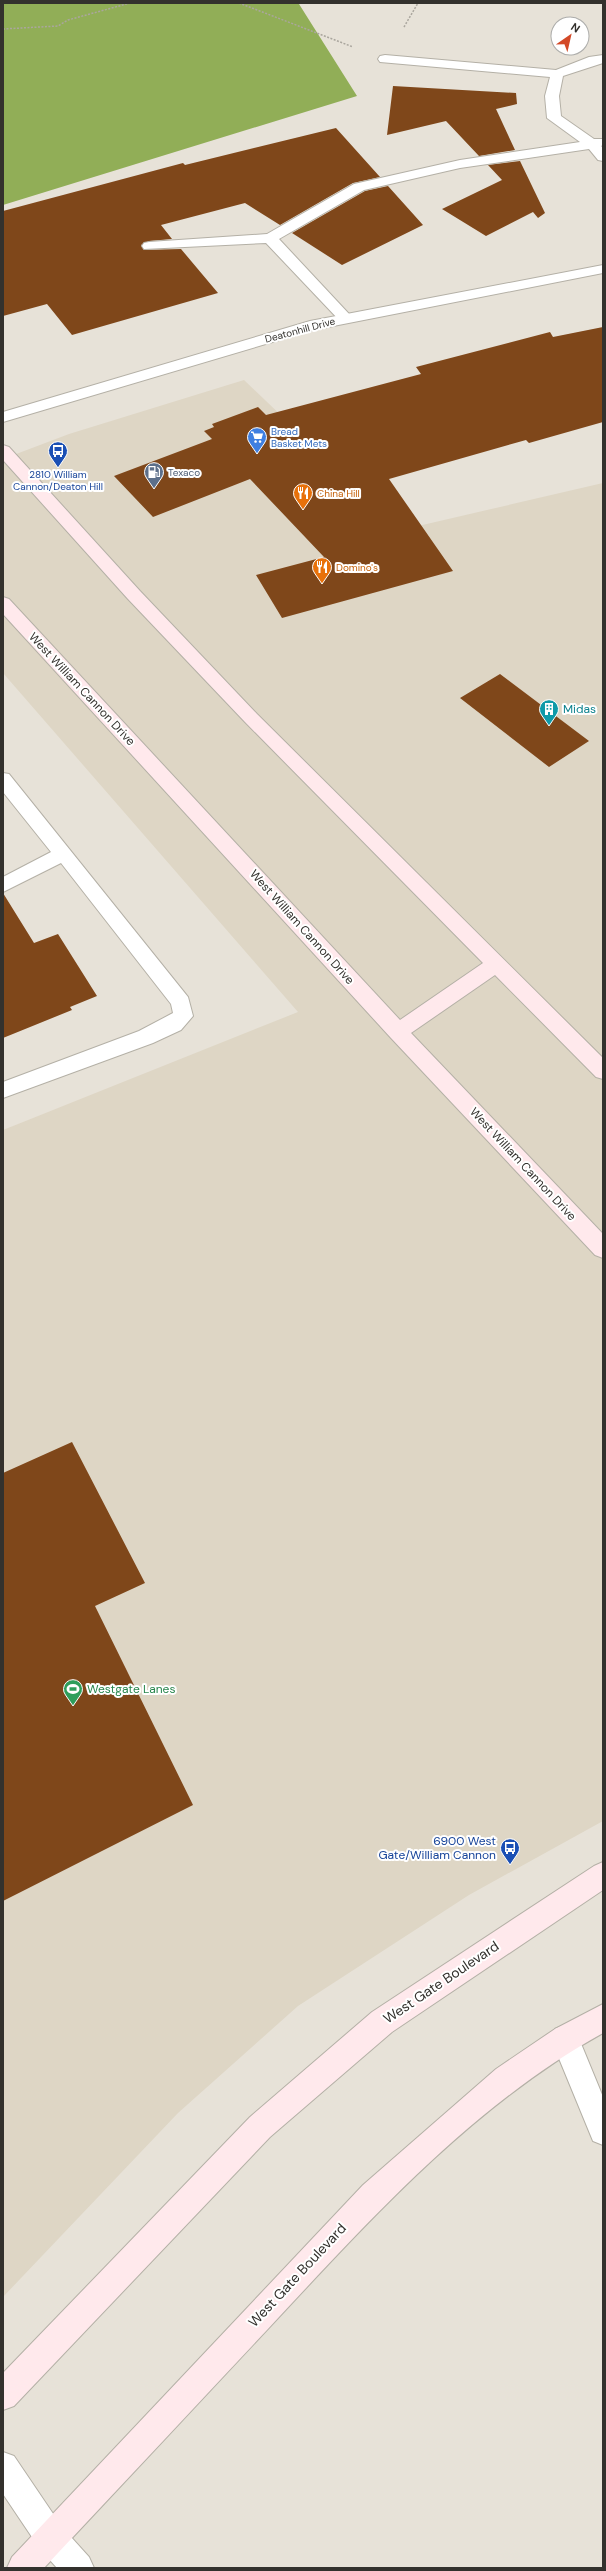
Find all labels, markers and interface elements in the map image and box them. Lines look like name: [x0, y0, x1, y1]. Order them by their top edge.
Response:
north arrow: [550, 16, 590, 56]
text: N: [568, 20, 583, 36]
street label: Deatonhill Drive: [263, 314, 337, 346]
place label: Bread Basket Mets: [271, 425, 327, 450]
supermarket icon: Bread Basket Mets: [246, 426, 268, 454]
bus stop icon: 2810 William Cannon/Deaton Hill: [47, 440, 69, 468]
fuel station icon: Texaco: [143, 461, 165, 489]
place label: Texaco: [168, 466, 200, 479]
place label: 2810 William Cannon/Deaton Hill: [13, 468, 103, 493]
restaurant icon: China Hill: [292, 482, 314, 510]
place label: China Hill: [317, 487, 360, 500]
restaurant icon: Domino's: [311, 556, 333, 584]
place label: Domino's: [336, 561, 378, 574]
street label: West William Cannon Drive: [25, 629, 139, 749]
building icon: Midas: [538, 698, 560, 726]
place label: Midas: [563, 701, 596, 717]
street label: West William Cannon Drive: [246, 866, 358, 988]
street label: West William Cannon Drive: [466, 1104, 580, 1224]
sports icon: Westgate Lanes: [62, 1678, 84, 1706]
place label: Westgate Lanes: [87, 1681, 175, 1697]
place label: 6900 West Gate/William Cannon: [378, 1833, 496, 1863]
bus stop icon: 6900 West Gate/William Cannon: [499, 1837, 521, 1865]
street label: West Gate Boulevard: [380, 1937, 502, 2027]
street label: West Gate Boulevard: [244, 2219, 350, 2331]

